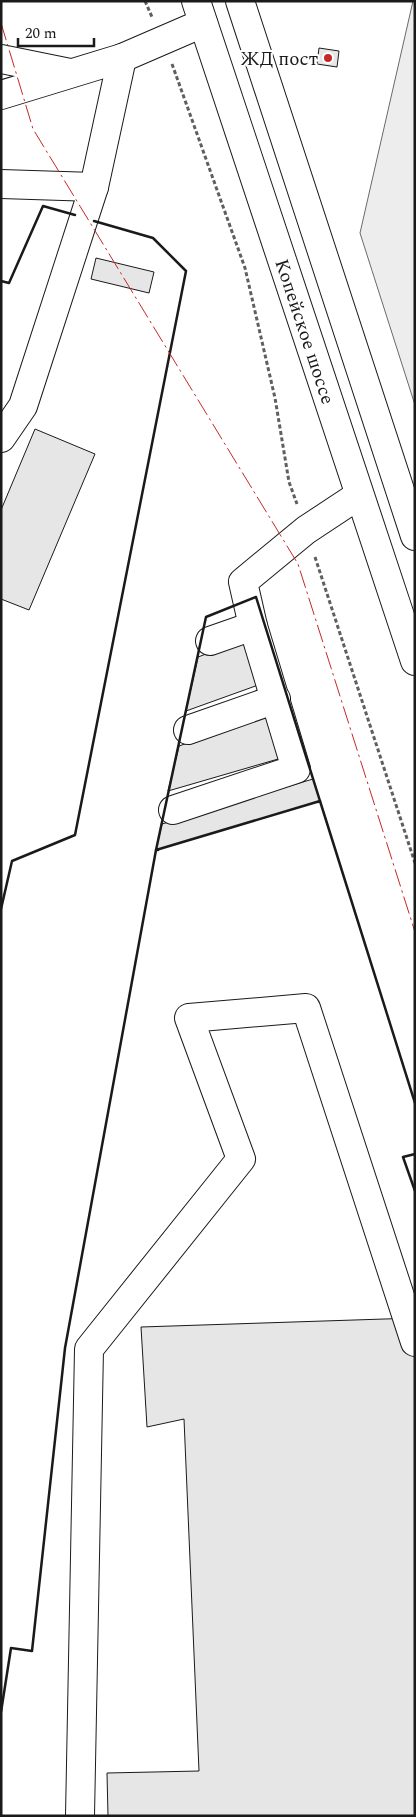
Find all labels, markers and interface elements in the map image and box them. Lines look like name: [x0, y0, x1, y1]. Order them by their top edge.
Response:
scale bar: [18, 15, 94, 47]
text: 20 m: [25, 22, 57, 45]
place label: ЖД пост: [240, 45, 318, 74]
marker: ЖД пост: [322, 52, 334, 64]
street label: Копейское шоссе: [266, 255, 342, 408]

